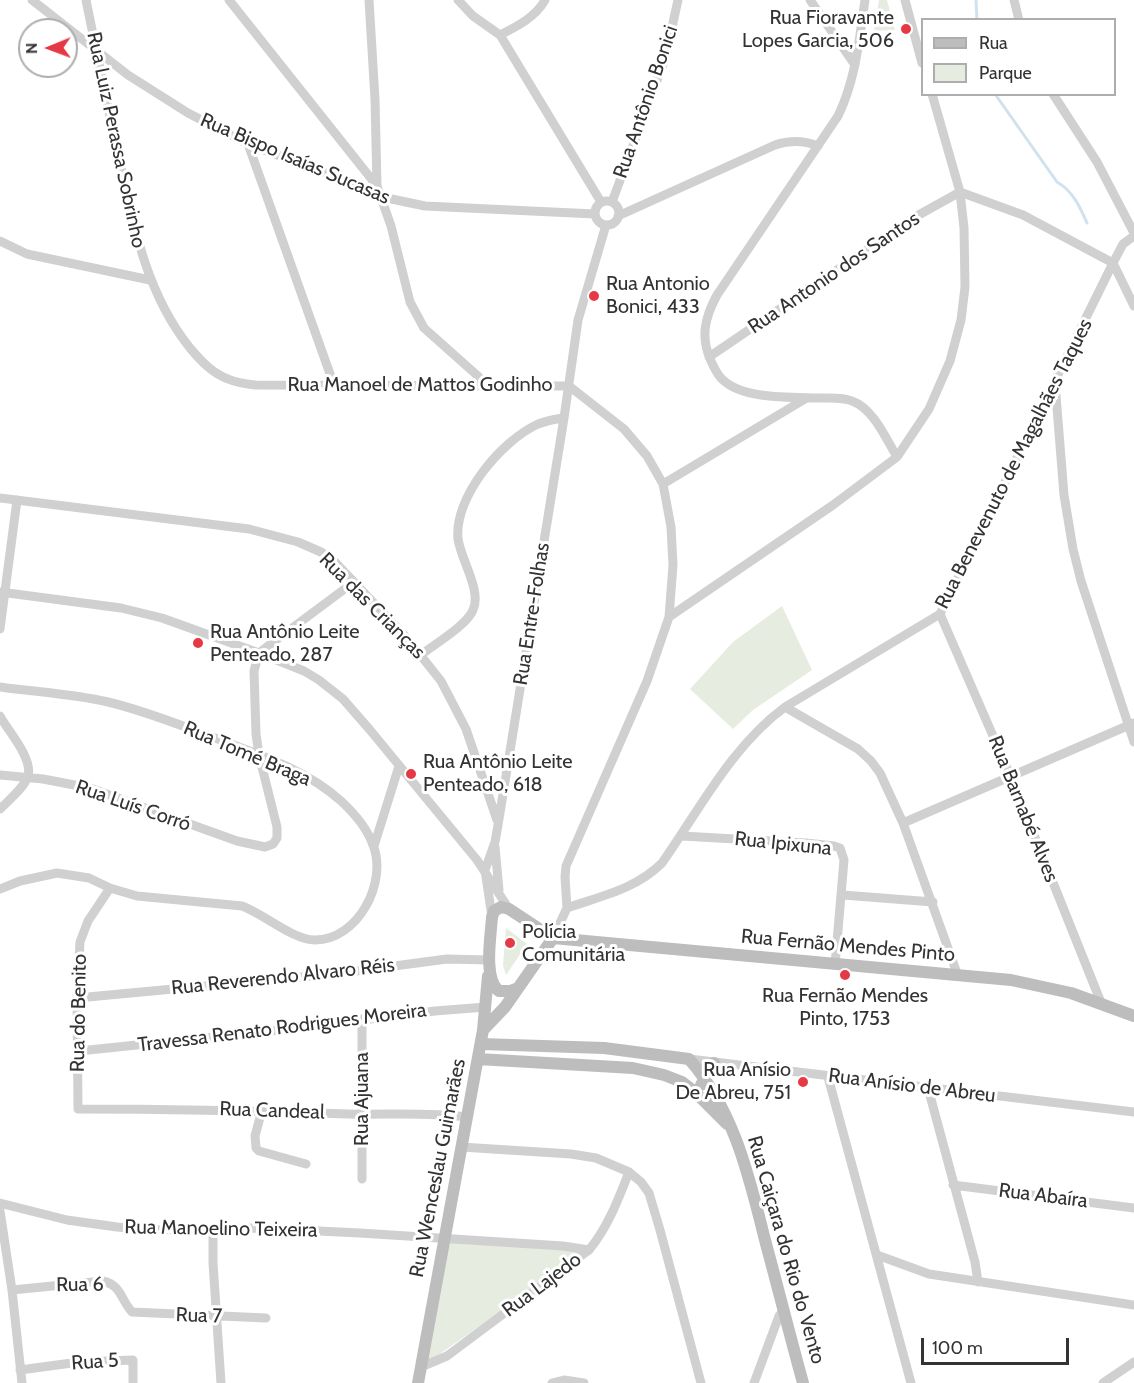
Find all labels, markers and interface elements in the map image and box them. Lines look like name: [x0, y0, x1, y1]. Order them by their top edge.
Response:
place label: Rua Fioravante Lopes Garcia, 506: [742, 6, 894, 53]
north arrow: [18, 18, 78, 78]
legend: [921, 18, 1116, 96]
street label: Rua Antônio Bonici: [609, 22, 683, 182]
marker: Rua Fioravante Lopes Garcia, 506: [899, 22, 913, 36]
street label: Rua Luiz Perassa Sobrinho: [81, 30, 151, 250]
text: Rua: [979, 32, 1008, 54]
text: N: [22, 42, 41, 54]
text: Parque: [979, 62, 1032, 84]
street label: Rua Bispo Isaías Sucasas: [197, 108, 393, 210]
street label: Rua Antonio dos Santos: [744, 207, 924, 339]
place label: Rua Antonio Bonici, 433: [606, 272, 710, 319]
marker: Rua Antonio Bonici, 433: [587, 289, 601, 303]
street label: Rua Benevenuto de Magalhães Taques: [930, 315, 1098, 613]
street label: Rua Manoel de Mattos Godinho: [288, 373, 552, 397]
street label: Rua Entre-Folhas: [509, 541, 555, 687]
street label: Rua das Crianças: [314, 548, 430, 664]
place label: Rua Antônio Leite Penteado, 287: [210, 620, 360, 667]
marker: Rua Antônio Leite Penteado, 287: [191, 636, 205, 650]
street label: Rua Tomé Braga: [180, 716, 314, 792]
street label: Rua Barnabé Alves: [983, 732, 1063, 886]
place label: Rua Antônio Leite Penteado, 618: [423, 750, 573, 797]
marker: Rua Antônio Leite Penteado, 618: [404, 767, 418, 781]
street label: Rua Luís Corró: [72, 775, 194, 837]
street label: Rua Ipixuna: [733, 827, 833, 861]
place label: Polícia Comunitária: [522, 920, 625, 967]
street label: Rua Fernão Mendes Pinto: [740, 925, 956, 967]
marker: Polícia Comunitária: [503, 936, 517, 950]
street label: Rua Reverendo Alvaro Réis: [170, 953, 396, 1001]
street label: Rua do Benito: [66, 954, 92, 1072]
marker: Rua Fernão Mendes Pinto, 1753: [838, 968, 852, 982]
place label: Rua Fernão Mendes Pinto, 1753: [762, 984, 928, 1031]
street label: Travessa Renato Rodrigues Moreira: [136, 998, 428, 1058]
street label: Rua Ajuana: [350, 1052, 374, 1146]
street label: Rua Wenceslau Guimarães: [405, 1057, 471, 1279]
place label: Rua Anísio De Abreu, 751: [675, 1058, 791, 1105]
street label: Rua Anísio de Abreu: [827, 1064, 997, 1108]
marker: Rua Anísio De Abreu, 751: [796, 1075, 810, 1089]
street label: Rua Candeal: [219, 1097, 325, 1125]
street label: Rua Caiçara do Rio do Vento: [742, 1133, 830, 1367]
street label: Rua Abaíra: [997, 1179, 1089, 1213]
street label: Rua Manoelino Teixeira: [124, 1215, 318, 1243]
street label: Rua Lajedo: [498, 1248, 586, 1322]
street label: Rua 6: [56, 1273, 104, 1297]
street label: Rua 7: [175, 1303, 223, 1329]
scale bar: [924, 1326, 1072, 1364]
text: 100 m: [932, 1337, 983, 1359]
street label: Rua 5: [71, 1348, 119, 1376]

